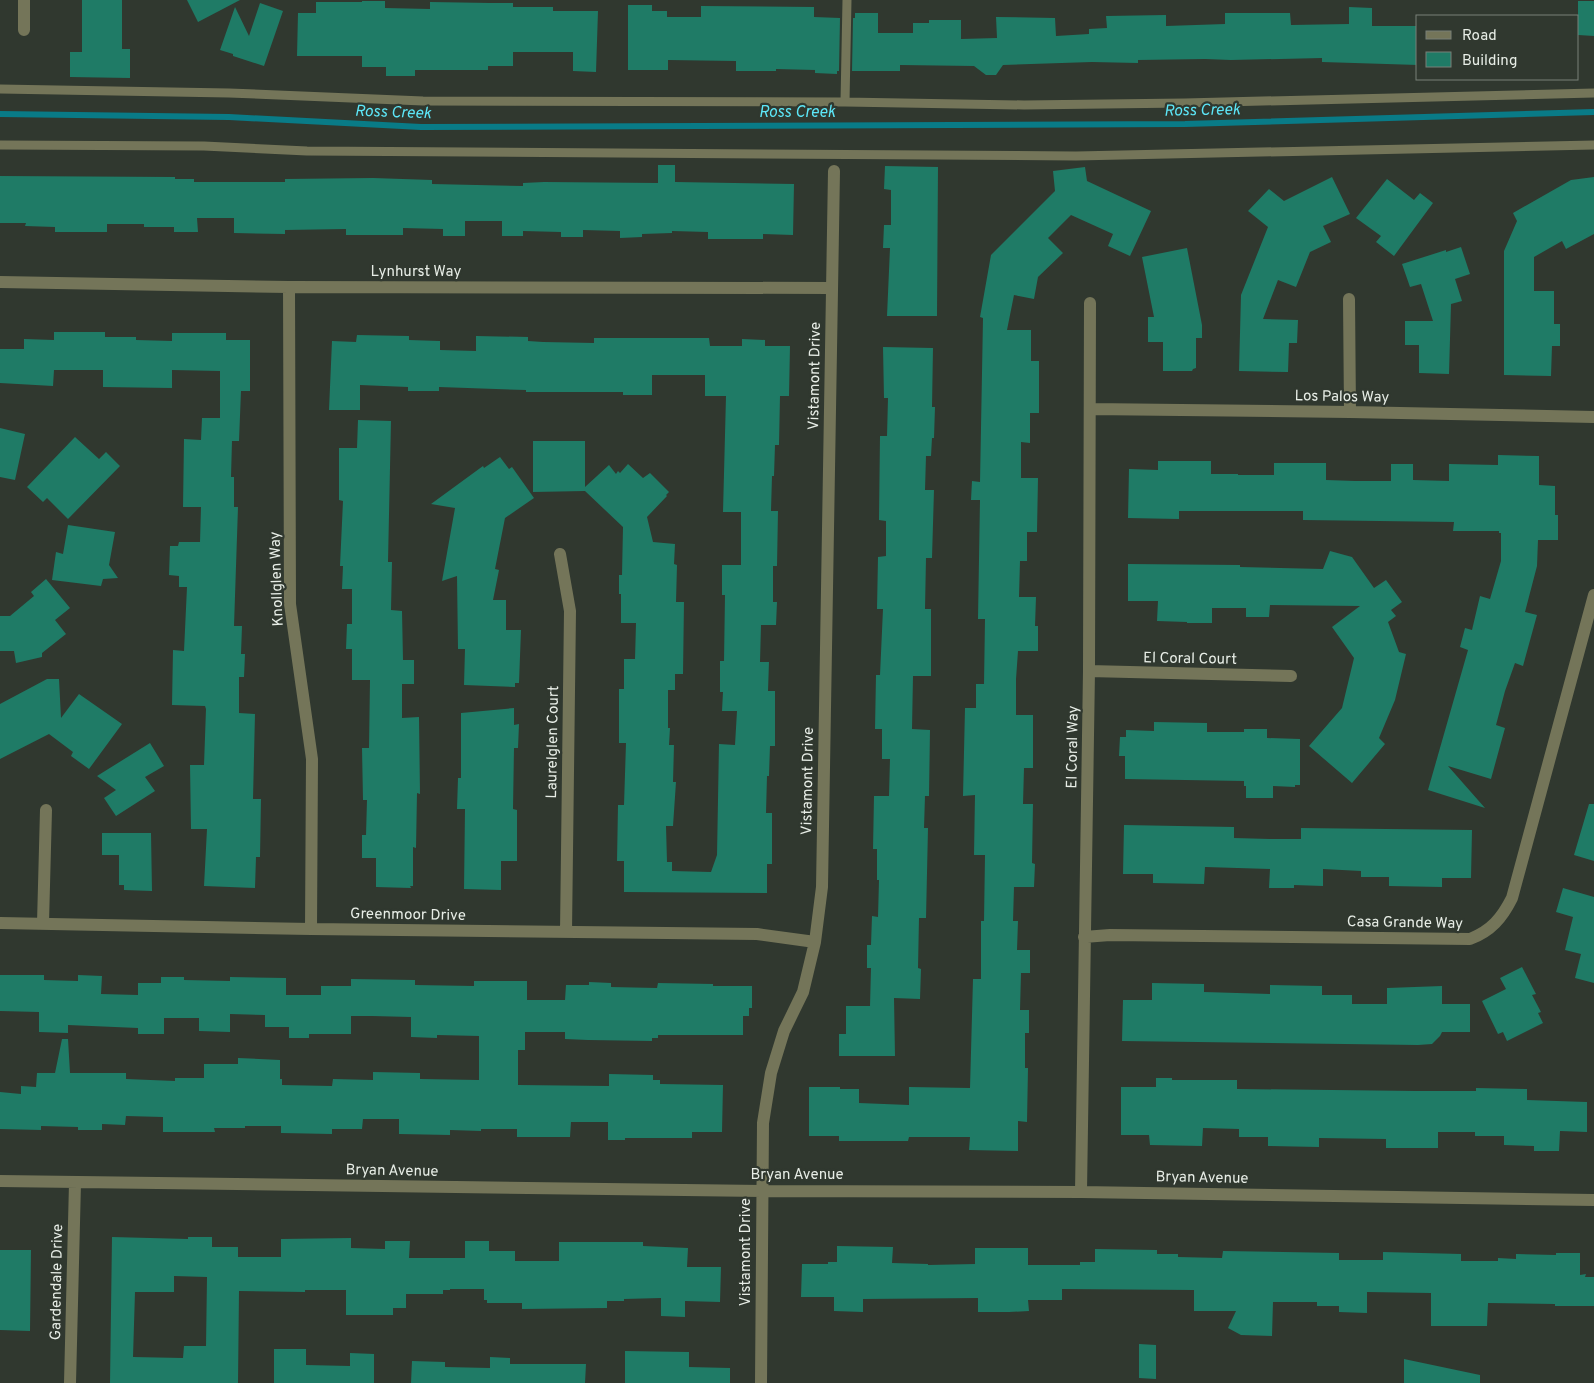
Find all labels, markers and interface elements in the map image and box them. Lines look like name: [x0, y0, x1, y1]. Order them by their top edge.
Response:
legend: [1416, 15, 1579, 80]
text: Road: [1462, 27, 1497, 46]
text: Building: [1462, 52, 1517, 71]
water label: Ross Creek: [1164, 100, 1241, 122]
water label: Ross Creek: [354, 102, 432, 124]
water label: Ross Creek: [759, 103, 836, 123]
street label: Lynhurst Way: [371, 263, 461, 282]
street label: Vistamont Drive: [805, 322, 826, 430]
street label: Los Palos Way: [1294, 387, 1390, 408]
street label: Knollglen Way: [266, 531, 289, 627]
street label: El Coral Court: [1143, 649, 1237, 670]
street label: Laurelglen Court: [543, 685, 564, 799]
street label: El Coral Way: [1063, 705, 1084, 789]
street label: Vistamont Drive: [798, 727, 819, 835]
street label: Greenmoor Drive: [350, 905, 466, 926]
street label: Casa Grande Way: [1347, 913, 1463, 934]
street label: Bryan Avenue: [345, 1161, 439, 1182]
street label: Bryan Avenue: [750, 1166, 844, 1185]
street label: Bryan Avenue: [1155, 1168, 1249, 1189]
street label: Vistamont Drive: [737, 1198, 756, 1306]
street label: Gardendale Drive: [47, 1224, 68, 1340]

